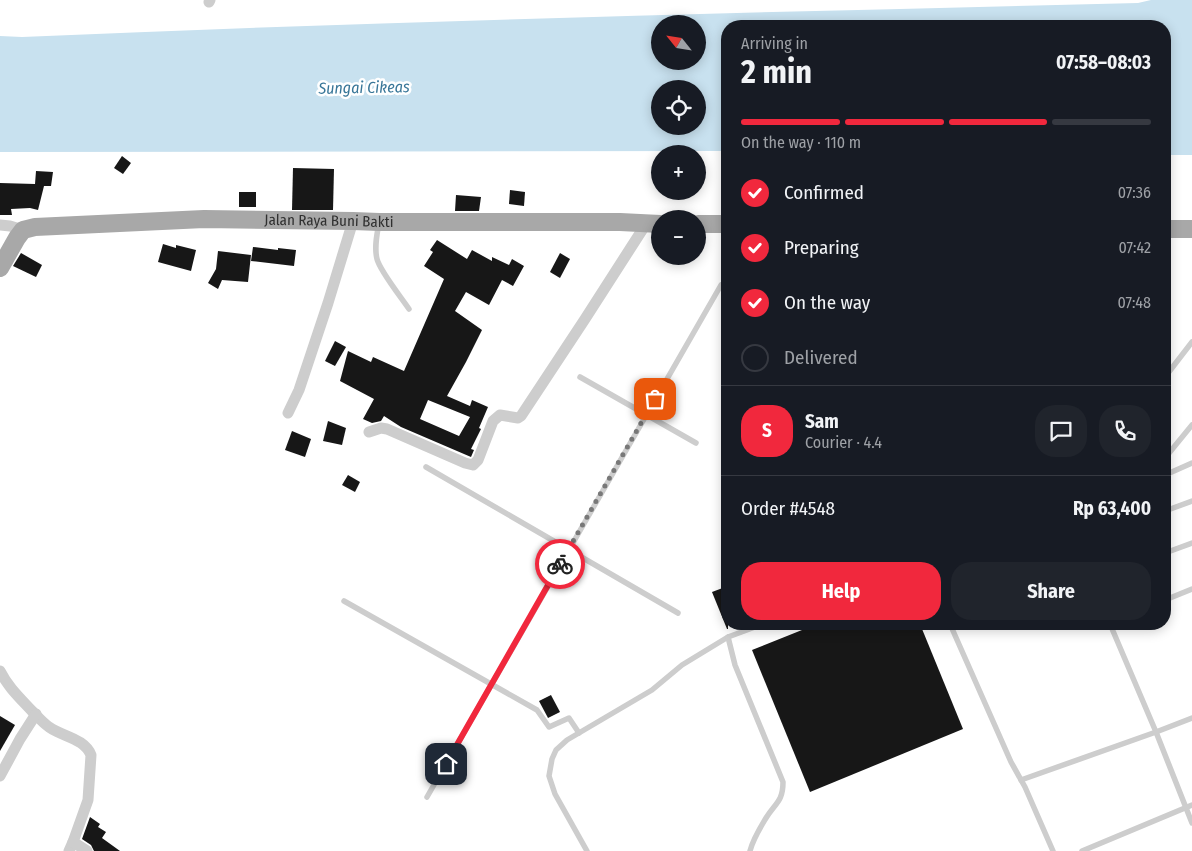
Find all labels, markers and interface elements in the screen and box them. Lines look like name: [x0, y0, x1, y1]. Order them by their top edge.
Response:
north arrow: [651, 15, 706, 70]
map controls: [651, 15, 706, 265]
text: Arriving in: [741, 34, 808, 53]
text: 07:58–08:03: [1056, 51, 1151, 74]
text: 2 min: [741, 53, 812, 91]
water label: Sungai Cikeas: [317, 77, 410, 98]
button: locate: [651, 80, 706, 135]
text: On the way · 110 m: [741, 133, 861, 152]
button: +: [651, 145, 706, 200]
icon: check: [741, 179, 769, 207]
text: Confirmed: [784, 181, 864, 204]
text: 07:36: [1118, 183, 1151, 202]
button: −: [651, 210, 706, 265]
street label: Jalan Raya Buni Bakti: [264, 211, 393, 231]
icon: check: [741, 234, 769, 262]
text: Preparing: [784, 236, 859, 259]
text: 07:42: [1119, 238, 1151, 257]
icon: check: [741, 289, 769, 317]
text: On the way: [784, 291, 870, 314]
text: 07:48: [1117, 293, 1151, 312]
text: Delivered: [784, 346, 858, 369]
pin: [634, 378, 676, 420]
icon: bag: [641, 385, 669, 413]
button: chat: [1035, 405, 1087, 457]
button: phone: [1099, 405, 1151, 457]
text: Sam: [805, 410, 839, 433]
text: S: [762, 419, 772, 442]
text: Courier · 4.4: [805, 433, 882, 452]
text: Order #4548: [741, 497, 835, 520]
text: Rp 63,400: [1073, 497, 1151, 520]
courier: [535, 539, 585, 589]
icon: bike: [546, 550, 574, 578]
button: Help: [741, 562, 941, 620]
button: Share: [951, 562, 1151, 620]
pin: [425, 743, 467, 785]
icon: home: [432, 750, 460, 778]

